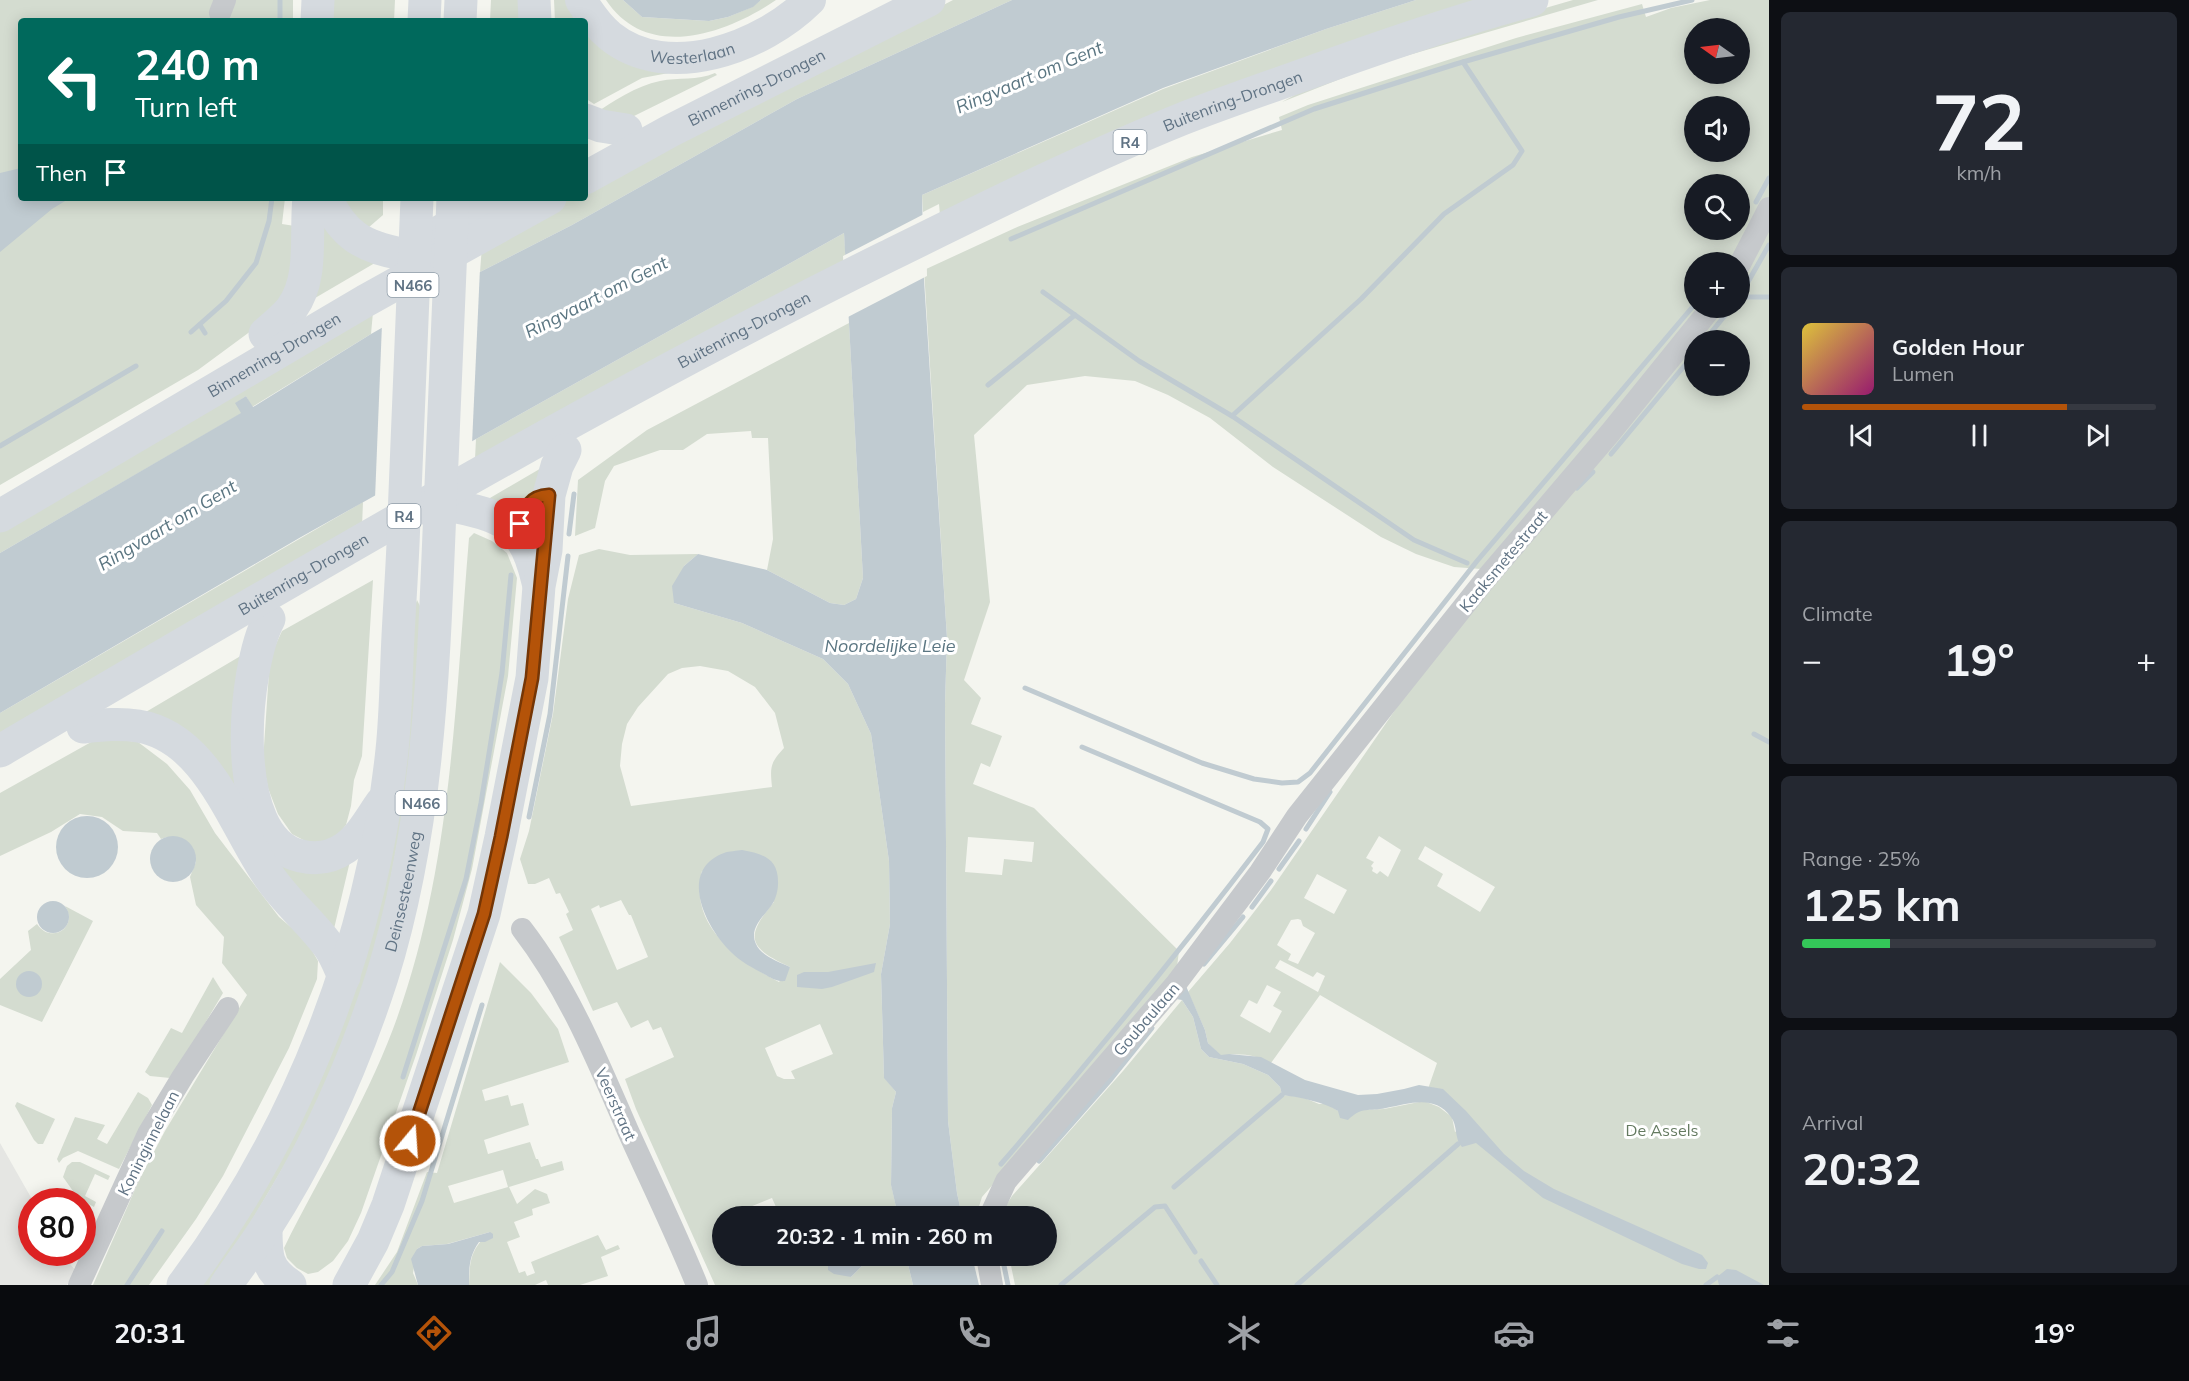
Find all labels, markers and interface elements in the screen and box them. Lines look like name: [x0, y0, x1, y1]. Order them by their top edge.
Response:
north arrow: [1684, 18, 1750, 84]
map controls: [1684, 18, 1750, 396]
water label: Ringvaart om Gent: [952, 35, 1107, 118]
text: 240 m: [135, 38, 260, 91]
street label: Westerlaan: [648, 38, 738, 68]
icon: left: [36, 42, 114, 120]
street label: Binnenring-Drongen: [685, 44, 828, 130]
street label: Buitenring-Drongen: [1160, 66, 1305, 136]
text: 72: [1932, 72, 2026, 170]
text: Turn left: [135, 90, 237, 124]
button: sound: [1684, 96, 1750, 162]
road number: R4: [1114, 130, 1146, 154]
icon: arrive: [99, 156, 132, 189]
text: Then: [36, 159, 87, 187]
text: km/h: [1956, 160, 2002, 185]
button: search: [1684, 174, 1750, 240]
water label: Ringvaart om Gent: [521, 251, 672, 343]
button: +: [1684, 252, 1750, 318]
road number: N466: [388, 273, 438, 297]
street label: Buitenring-Drongen: [674, 287, 814, 373]
street label: Binnenring-Drongen: [204, 308, 344, 402]
button: −: [1684, 330, 1750, 396]
text: Golden Hour: [1892, 333, 2024, 361]
text: Lumen: [1892, 361, 1954, 386]
icon: previous: [1845, 419, 1878, 452]
icon: pause: [1963, 419, 1996, 452]
icon: next: [2081, 419, 2114, 452]
water label: Ringvaart om Gent: [93, 474, 241, 575]
pin: [494, 498, 545, 549]
road number: R4: [388, 504, 420, 528]
street label: Kaaksmetestraat: [1455, 506, 1552, 616]
icon: arrive: [503, 507, 536, 540]
street label: Buitenring-Drongen: [234, 529, 372, 619]
text: Climate: [1802, 601, 1873, 626]
text: 19°: [1943, 631, 2015, 687]
water label: Noordelijke Leie: [825, 634, 956, 657]
text: −: [1802, 639, 1822, 680]
text: +: [2136, 639, 2156, 680]
road number: N466: [396, 791, 446, 815]
street label: Deinsesteenweg: [380, 830, 425, 954]
text: Range · 25%: [1802, 846, 1920, 871]
text: 125 km: [1802, 876, 1961, 932]
street label: Goubaulaan: [1109, 978, 1183, 1060]
street label: Veerstraat: [591, 1065, 641, 1144]
street label: Koninginnelaan: [113, 1087, 183, 1199]
position arrow: [378, 1109, 442, 1173]
text: Arrival: [1802, 1110, 1863, 1135]
park label: De Assels: [1626, 1120, 1698, 1140]
text: 20:32: [1802, 1140, 1921, 1196]
speed limit sign: 80: [18, 1188, 96, 1266]
text: 20:32 · 1 min · 260 m: [776, 1222, 993, 1250]
icon: directions: [413, 1312, 455, 1354]
icon: music: [683, 1312, 725, 1354]
icon: phone: [953, 1312, 995, 1354]
icon: climate: [1223, 1312, 1265, 1354]
icon: car: [1493, 1312, 1535, 1354]
icon: filters: [1762, 1312, 1804, 1354]
text: 20:31: [114, 1316, 185, 1350]
text: 19°: [2032, 1316, 2075, 1350]

